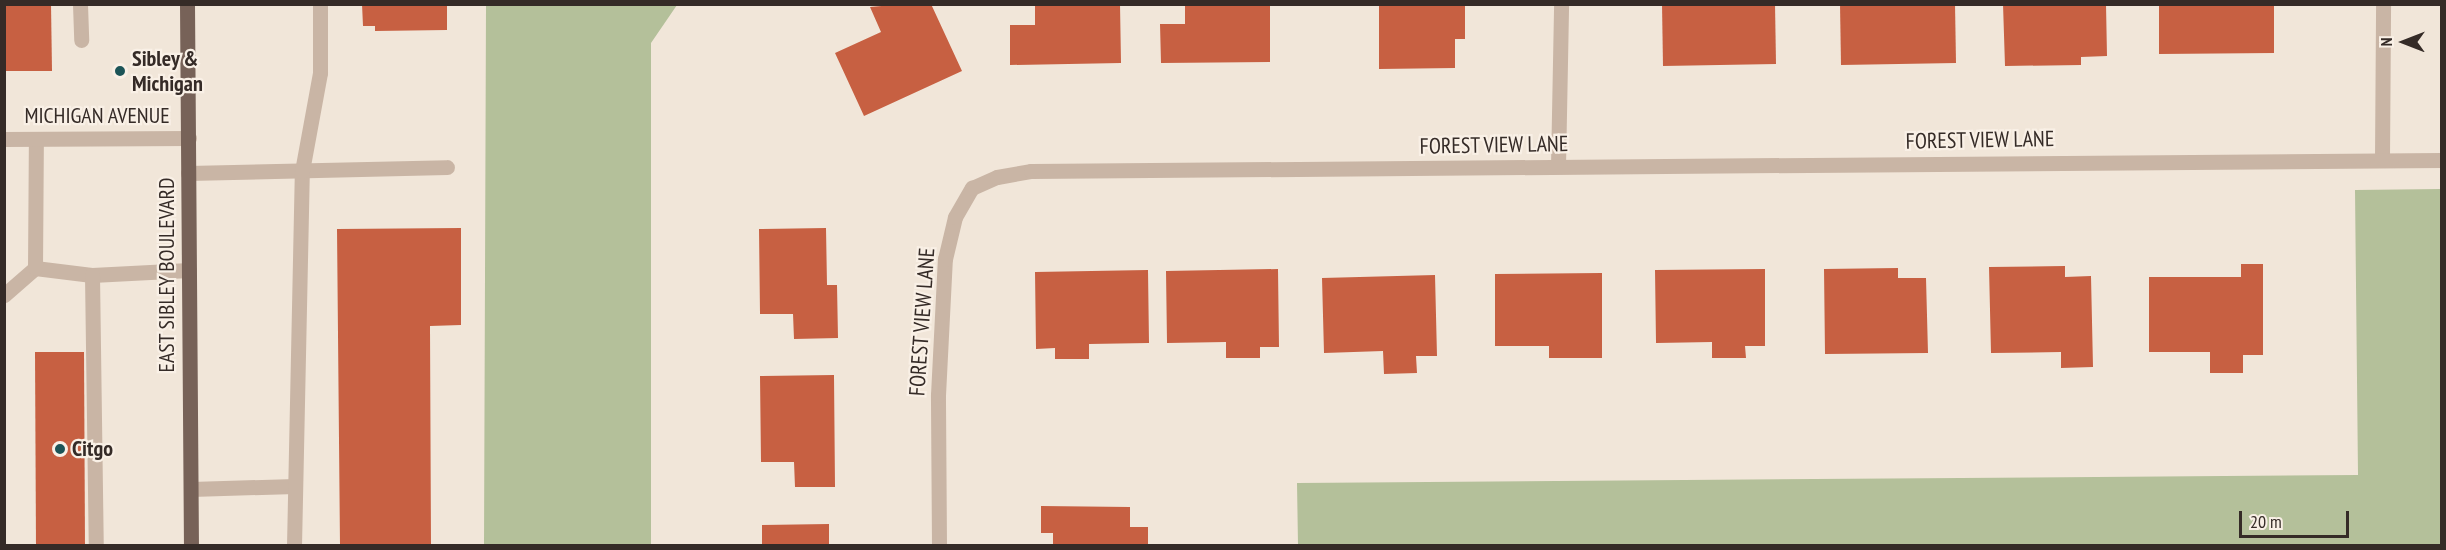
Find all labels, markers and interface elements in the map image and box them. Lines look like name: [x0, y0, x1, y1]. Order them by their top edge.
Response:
north arrow: [2374, 12, 2434, 72]
text: N: [2376, 38, 2396, 46]
place label: Sibley & Michigan: [132, 45, 203, 96]
marker: Sibley & Michigan: [113, 64, 127, 78]
street label: MICHIGAN AVENUE: [24, 103, 170, 129]
street label: FOREST VIEW LANE: [1905, 125, 2055, 155]
street label: FOREST VIEW LANE: [1419, 130, 1569, 160]
street label: EAST SIBLEY BOULEVARD: [154, 177, 180, 373]
street label: FOREST VIEW LANE: [904, 246, 940, 398]
place label: Citgo: [72, 436, 113, 462]
marker: Citgo: [53, 442, 67, 456]
scale bar: [2242, 499, 2352, 537]
text: 20 m: [2250, 510, 2282, 533]

